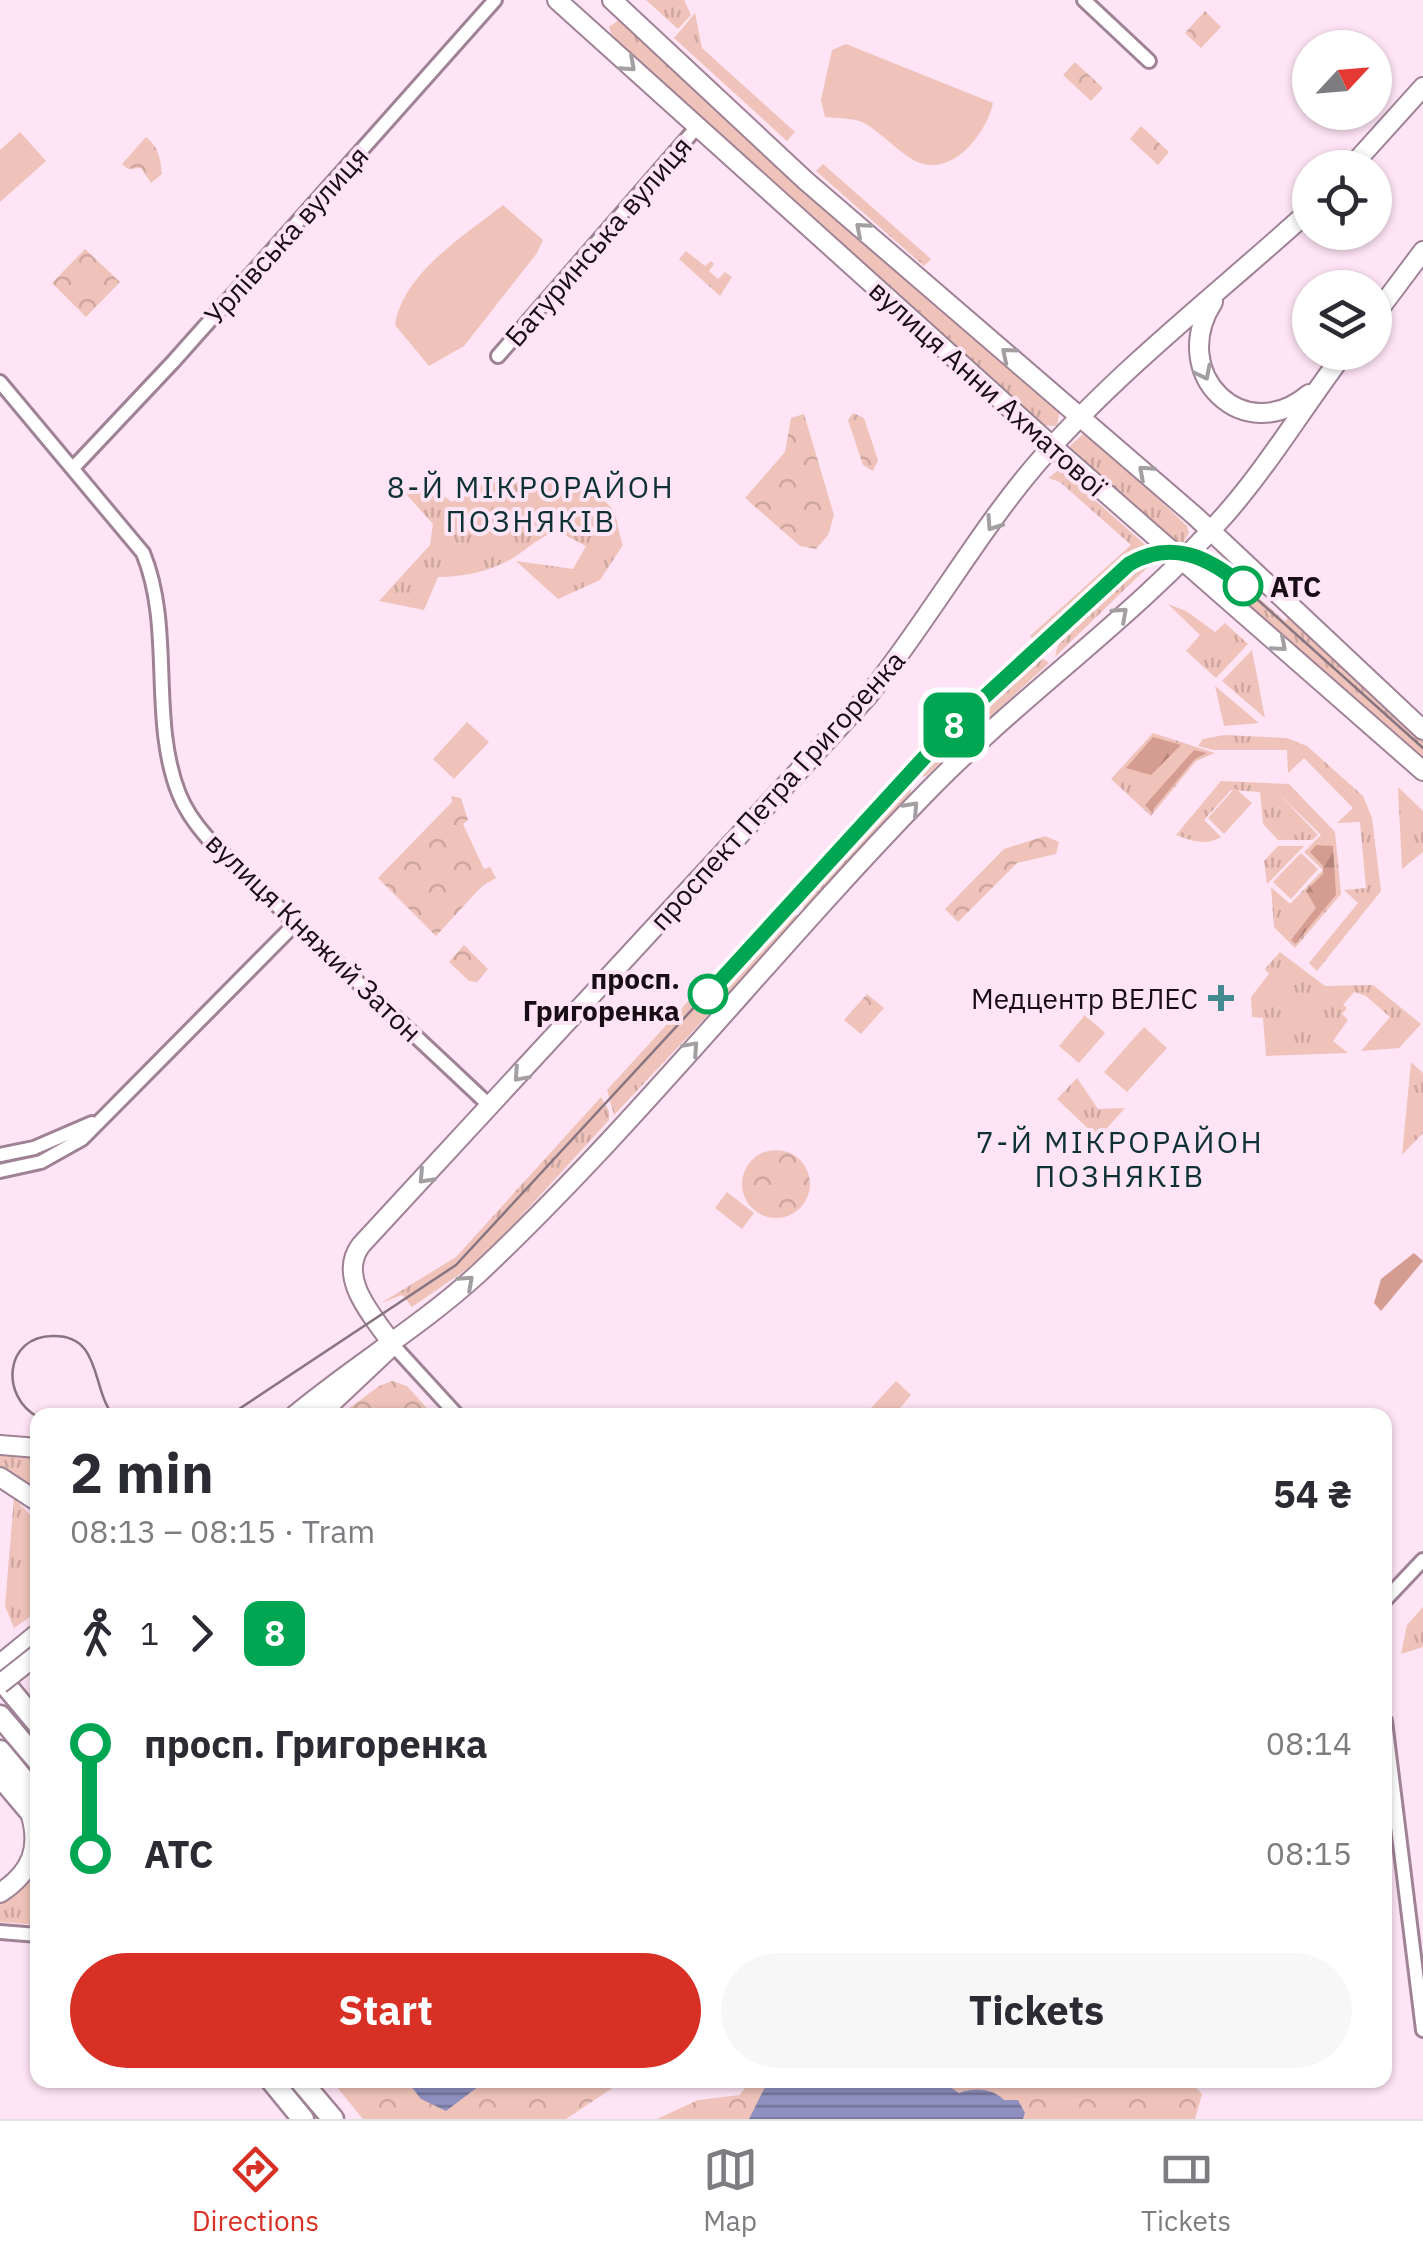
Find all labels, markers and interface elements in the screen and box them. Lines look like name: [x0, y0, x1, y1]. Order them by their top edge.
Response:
north arrow: [1292, 30, 1392, 130]
map controls: [1292, 30, 1392, 370]
one-way arrow: [617, 53, 636, 71]
street label: Батуринська вулиця: [496, 128, 700, 354]
street label: Урлівська вулиця: [196, 138, 376, 332]
button: locate: [1292, 150, 1392, 250]
one-way arrow: [855, 223, 874, 241]
button: layers: [1292, 270, 1392, 370]
street label: вулиця Анни Ахматової: [862, 272, 1115, 505]
one-way arrow: [1001, 348, 1019, 366]
one-way arrow: [1192, 362, 1211, 381]
one-way arrow: [1138, 466, 1157, 484]
district label: 8-Й МІКРОРАЙОН ПОЗНЯКІВ: [387, 467, 675, 540]
one-way arrow: [987, 514, 1006, 532]
marker: АТС: [1224, 567, 1262, 605]
place label: АТС: [1270, 568, 1321, 605]
one-way arrow: [1109, 608, 1128, 626]
one-way arrow: [1268, 634, 1287, 652]
street label: проспект Петра Григоренка: [641, 642, 913, 938]
line badge: 8: [922, 692, 986, 758]
text: 8: [943, 702, 965, 748]
one-way arrow: [900, 802, 918, 820]
street label: вулиця Княжий Затон: [198, 824, 430, 1050]
place label: просп. Григоренка: [523, 960, 680, 1029]
marker: просп. Григоренка: [689, 975, 727, 1013]
place label: Медцентр ВЕЛЕС: [971, 980, 1198, 1017]
marker: Медцентр ВЕЛЕС: [1208, 985, 1234, 1011]
one-way arrow: [680, 1041, 698, 1060]
one-way arrow: [513, 1063, 531, 1082]
district label: 7-Й МІКРОРАЙОН ПОЗНЯКІВ: [976, 1122, 1264, 1195]
one-way arrow: [419, 1166, 437, 1184]
one-way arrow: [455, 1276, 474, 1294]
text: 2 min: [70, 1437, 214, 1508]
text: 54 ₴: [1273, 1469, 1352, 1518]
text: 08:13 – 08:15 · Tram: [70, 1510, 375, 1552]
icon: walk: [70, 1606, 125, 1661]
icon: forward: [174, 1606, 229, 1661]
text: 8: [264, 1610, 285, 1656]
text: 1: [140, 1612, 159, 1654]
text: просп. Григоренка: [144, 1719, 488, 1768]
text: 08:14: [1266, 1722, 1352, 1764]
text: АТС: [144, 1829, 214, 1878]
text: 08:15: [1266, 1832, 1352, 1874]
button: Start: [70, 1953, 701, 2068]
button: Tickets: [721, 1953, 1352, 2068]
tab: Directions: [192, 2142, 319, 2239]
tab: Map: [703, 2142, 758, 2239]
tab: Tickets: [1141, 2142, 1231, 2239]

